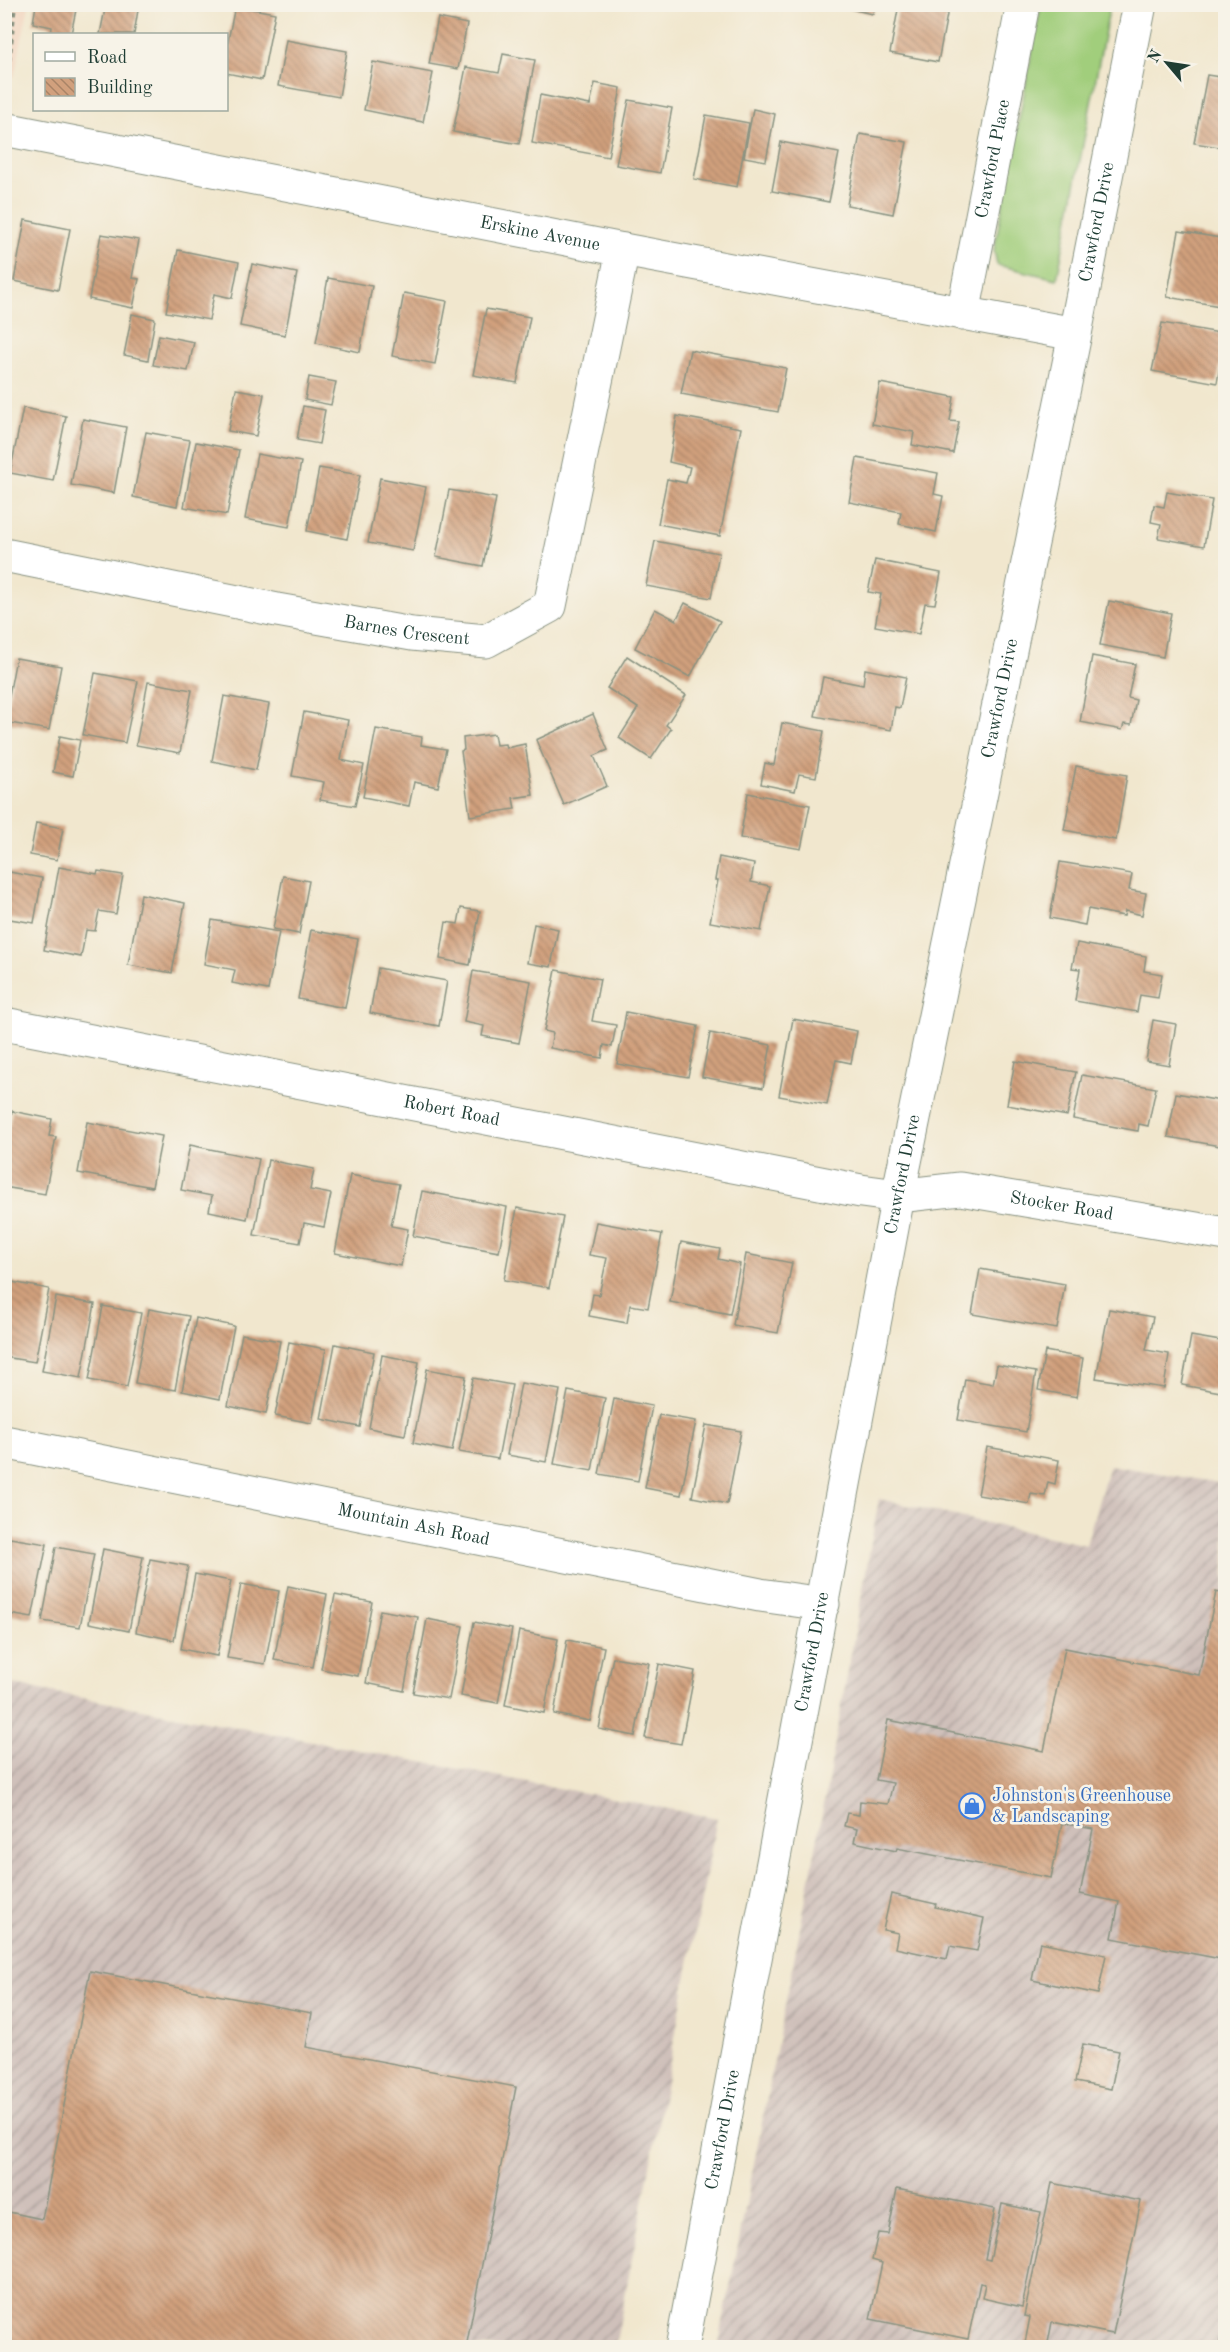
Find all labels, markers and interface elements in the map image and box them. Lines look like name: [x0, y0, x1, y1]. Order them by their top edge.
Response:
legend: [33, 33, 228, 111]
north arrow: [1137, 33, 1197, 93]
text: N: [1146, 47, 1166, 66]
text: Road: [87, 49, 127, 67]
text: Building: [87, 79, 153, 97]
street label: Crawford Place: [973, 98, 1013, 220]
street label: Crawford Drive: [1076, 161, 1118, 284]
street label: Erskine Avenue: [478, 213, 602, 254]
street label: Barnes Crescent: [342, 613, 471, 648]
street label: Crawford Drive: [979, 637, 1021, 760]
street label: Robert Road: [402, 1093, 502, 1129]
street label: Crawford Drive: [882, 1113, 923, 1236]
street label: Stocker Road: [1009, 1189, 1115, 1224]
street label: Mountain Ash Road: [336, 1501, 491, 1549]
street label: Crawford Drive: [792, 1591, 833, 1714]
place label: Johnston's Greenhouse & Landscaping: [992, 1787, 1171, 1826]
shop icon: Johnston's Greenhouse & Landscaping: [957, 1791, 987, 1821]
street label: Crawford Drive: [703, 2068, 743, 2191]

